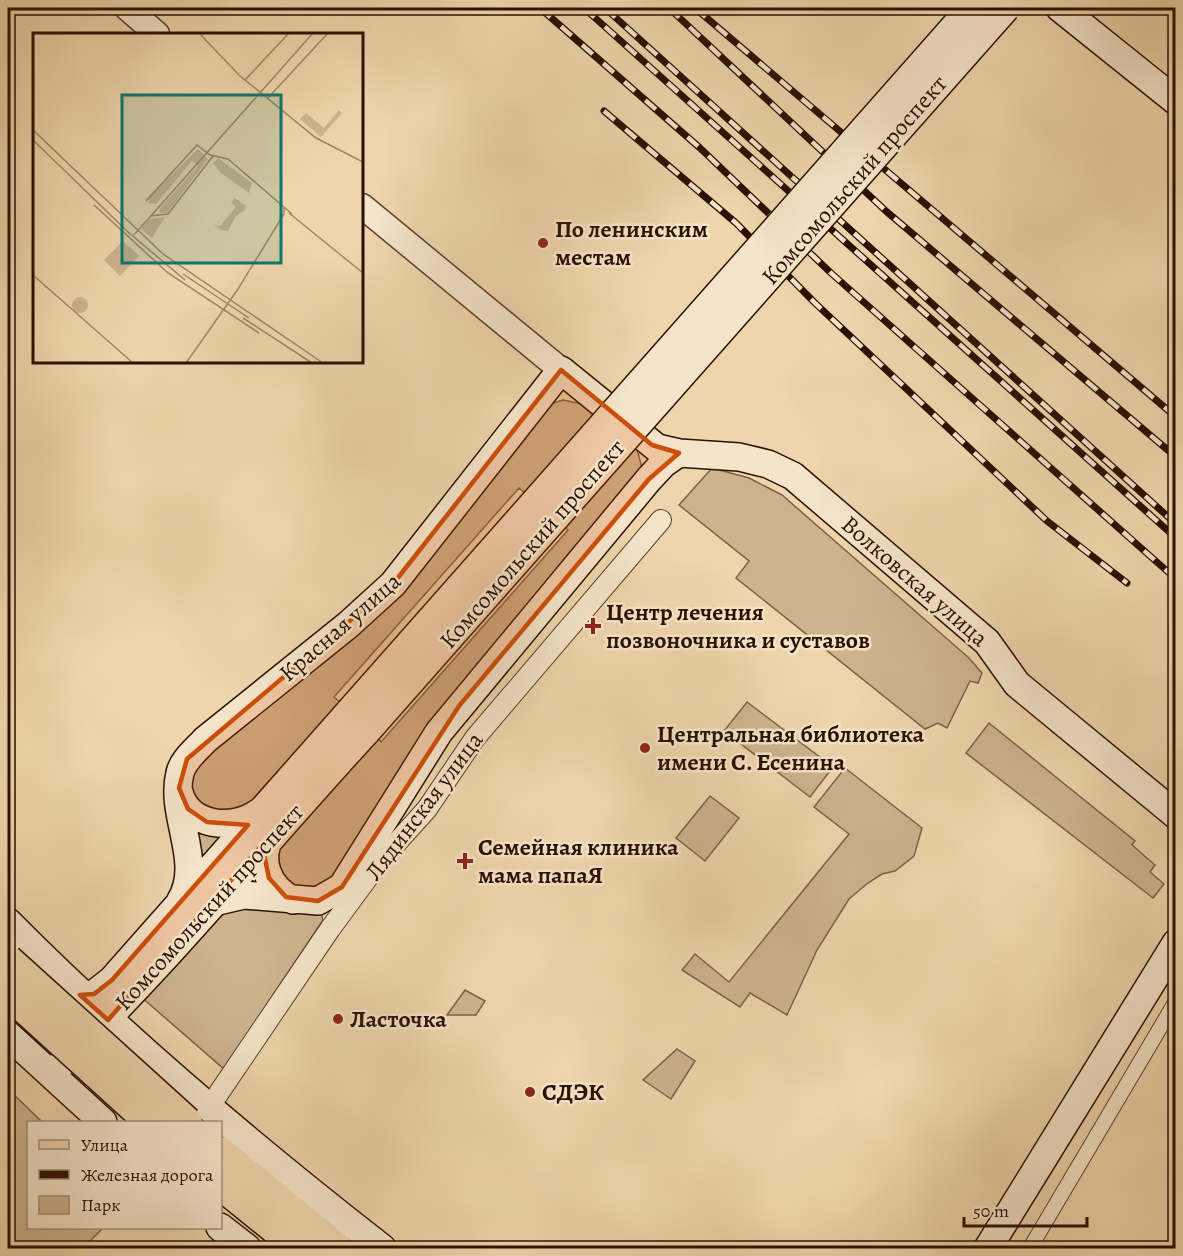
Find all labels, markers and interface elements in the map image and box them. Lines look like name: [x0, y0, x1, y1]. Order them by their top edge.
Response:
inset map: [33, 33, 363, 363]
street label: Комсомольский проспект: [754, 68, 954, 292]
place label: По ленинским местам: [555, 213, 708, 273]
marker: По ленинским местам: [536, 236, 550, 250]
street label: Комсомольский проспект: [432, 432, 632, 656]
street label: Волковская улица: [835, 508, 995, 654]
street label: Красная улица: [272, 565, 408, 689]
place label: Центр лечения позвоночника и суставов: [606, 596, 870, 656]
marker: Центр лечения позвоночника и суставов: [584, 617, 602, 635]
place label: Центральная библиотека имени С. Есенина: [657, 718, 925, 778]
street label: Лядинская улица: [358, 725, 490, 887]
marker: Центральная библиотека имени С. Есенина: [638, 741, 652, 755]
street label: Комсомольский проспект: [107, 797, 311, 1017]
place label: Семейная клиника мама папаЯ: [478, 831, 679, 891]
marker: Семейная клиника мама папаЯ: [456, 852, 474, 870]
place label: Ласточка: [350, 1003, 447, 1035]
marker: Ласточка: [331, 1012, 345, 1026]
place label: СДЭК: [542, 1076, 604, 1108]
marker: СДЭК: [523, 1085, 537, 1099]
legend: [27, 1121, 222, 1229]
text: Улица: [81, 1133, 129, 1157]
text: Железная дорога: [81, 1163, 214, 1187]
scale bar: [964, 1190, 1087, 1228]
text: Парк: [81, 1193, 121, 1217]
text: 50 m: [973, 1199, 1009, 1223]

